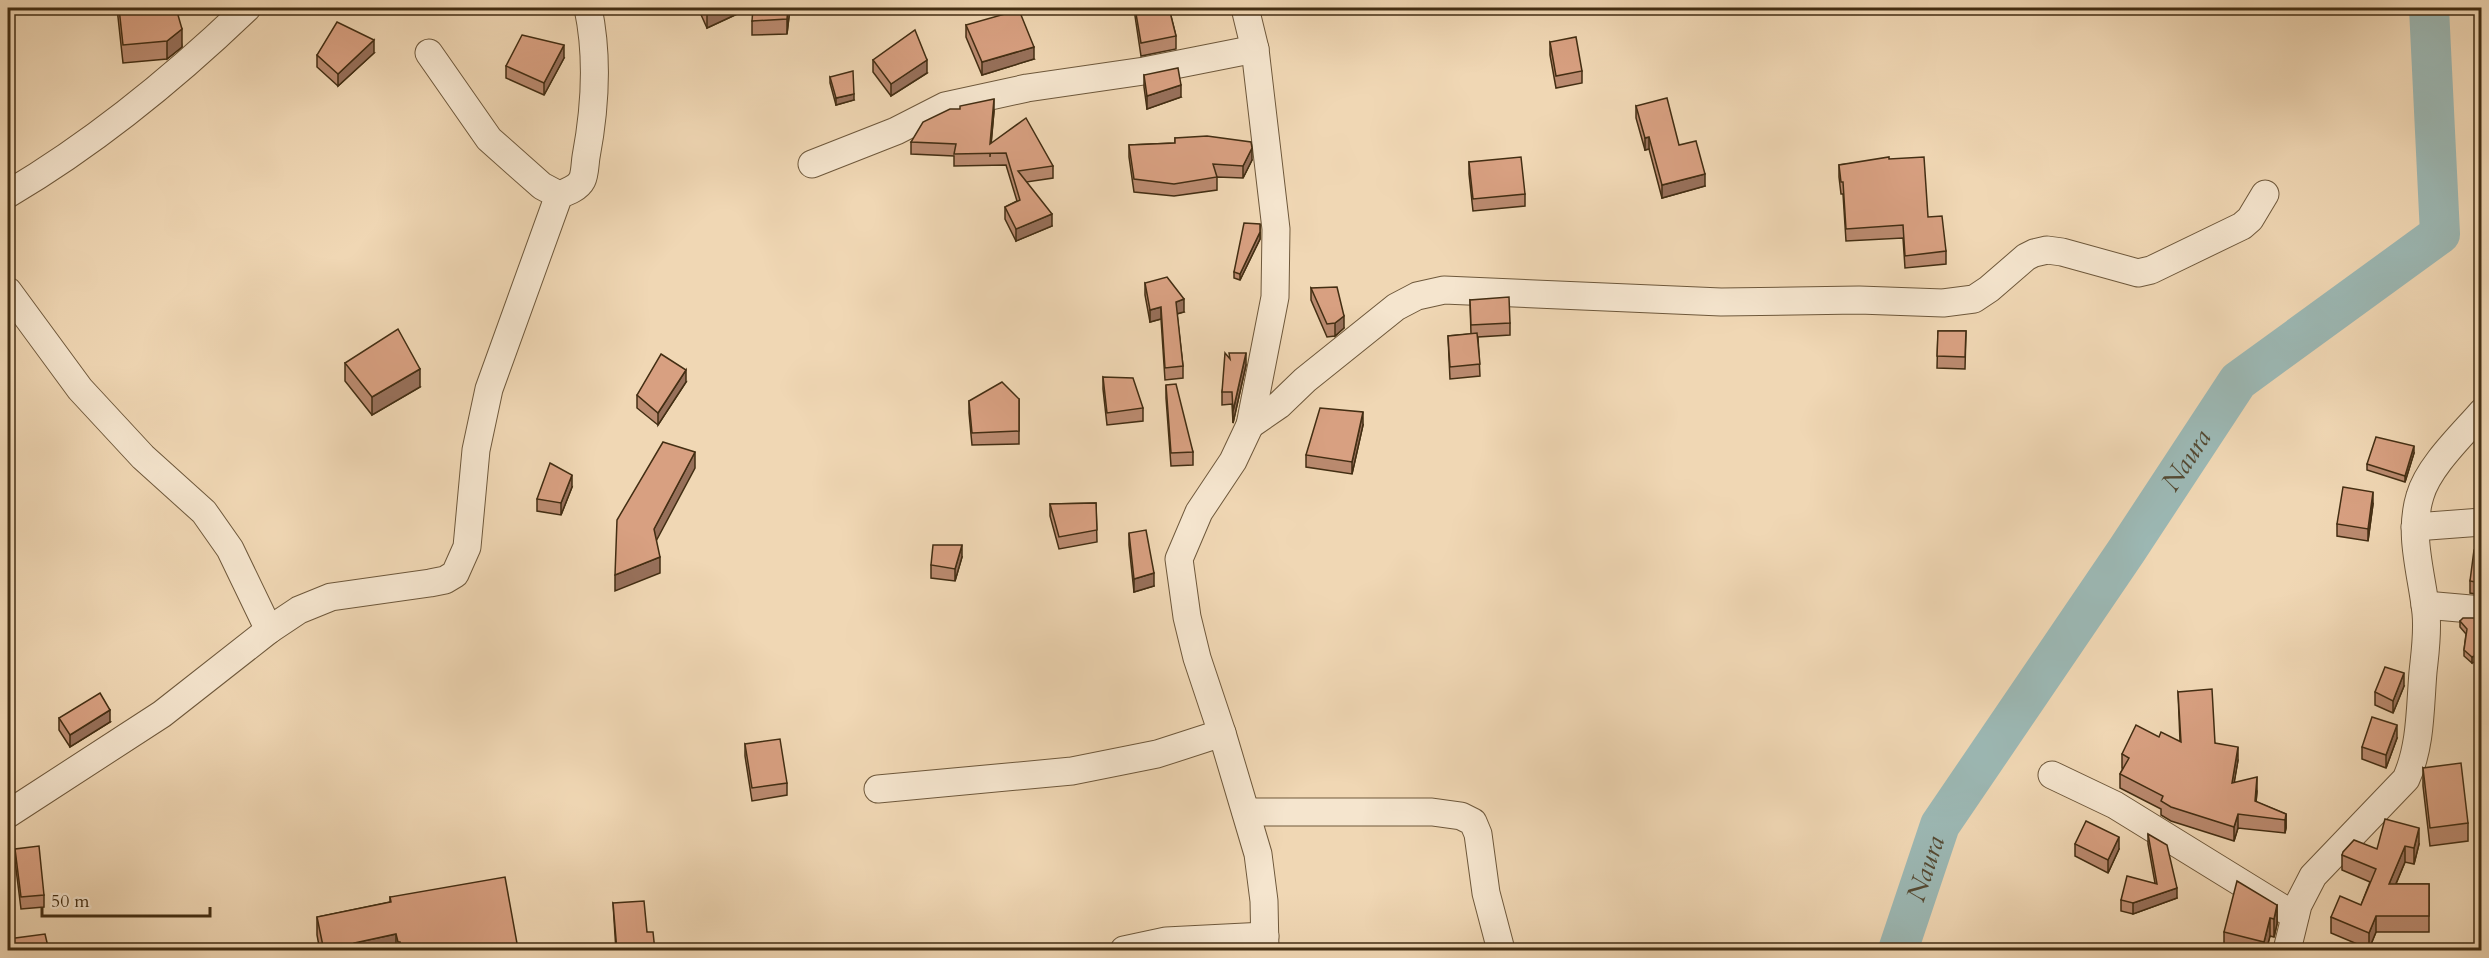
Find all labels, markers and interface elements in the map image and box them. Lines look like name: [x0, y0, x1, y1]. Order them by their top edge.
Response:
water label: Naura: [2152, 422, 2220, 498]
water label: Naura: [1897, 831, 1954, 906]
scale bar: [42, 880, 210, 918]
text: 50 m: [51, 889, 90, 914]

